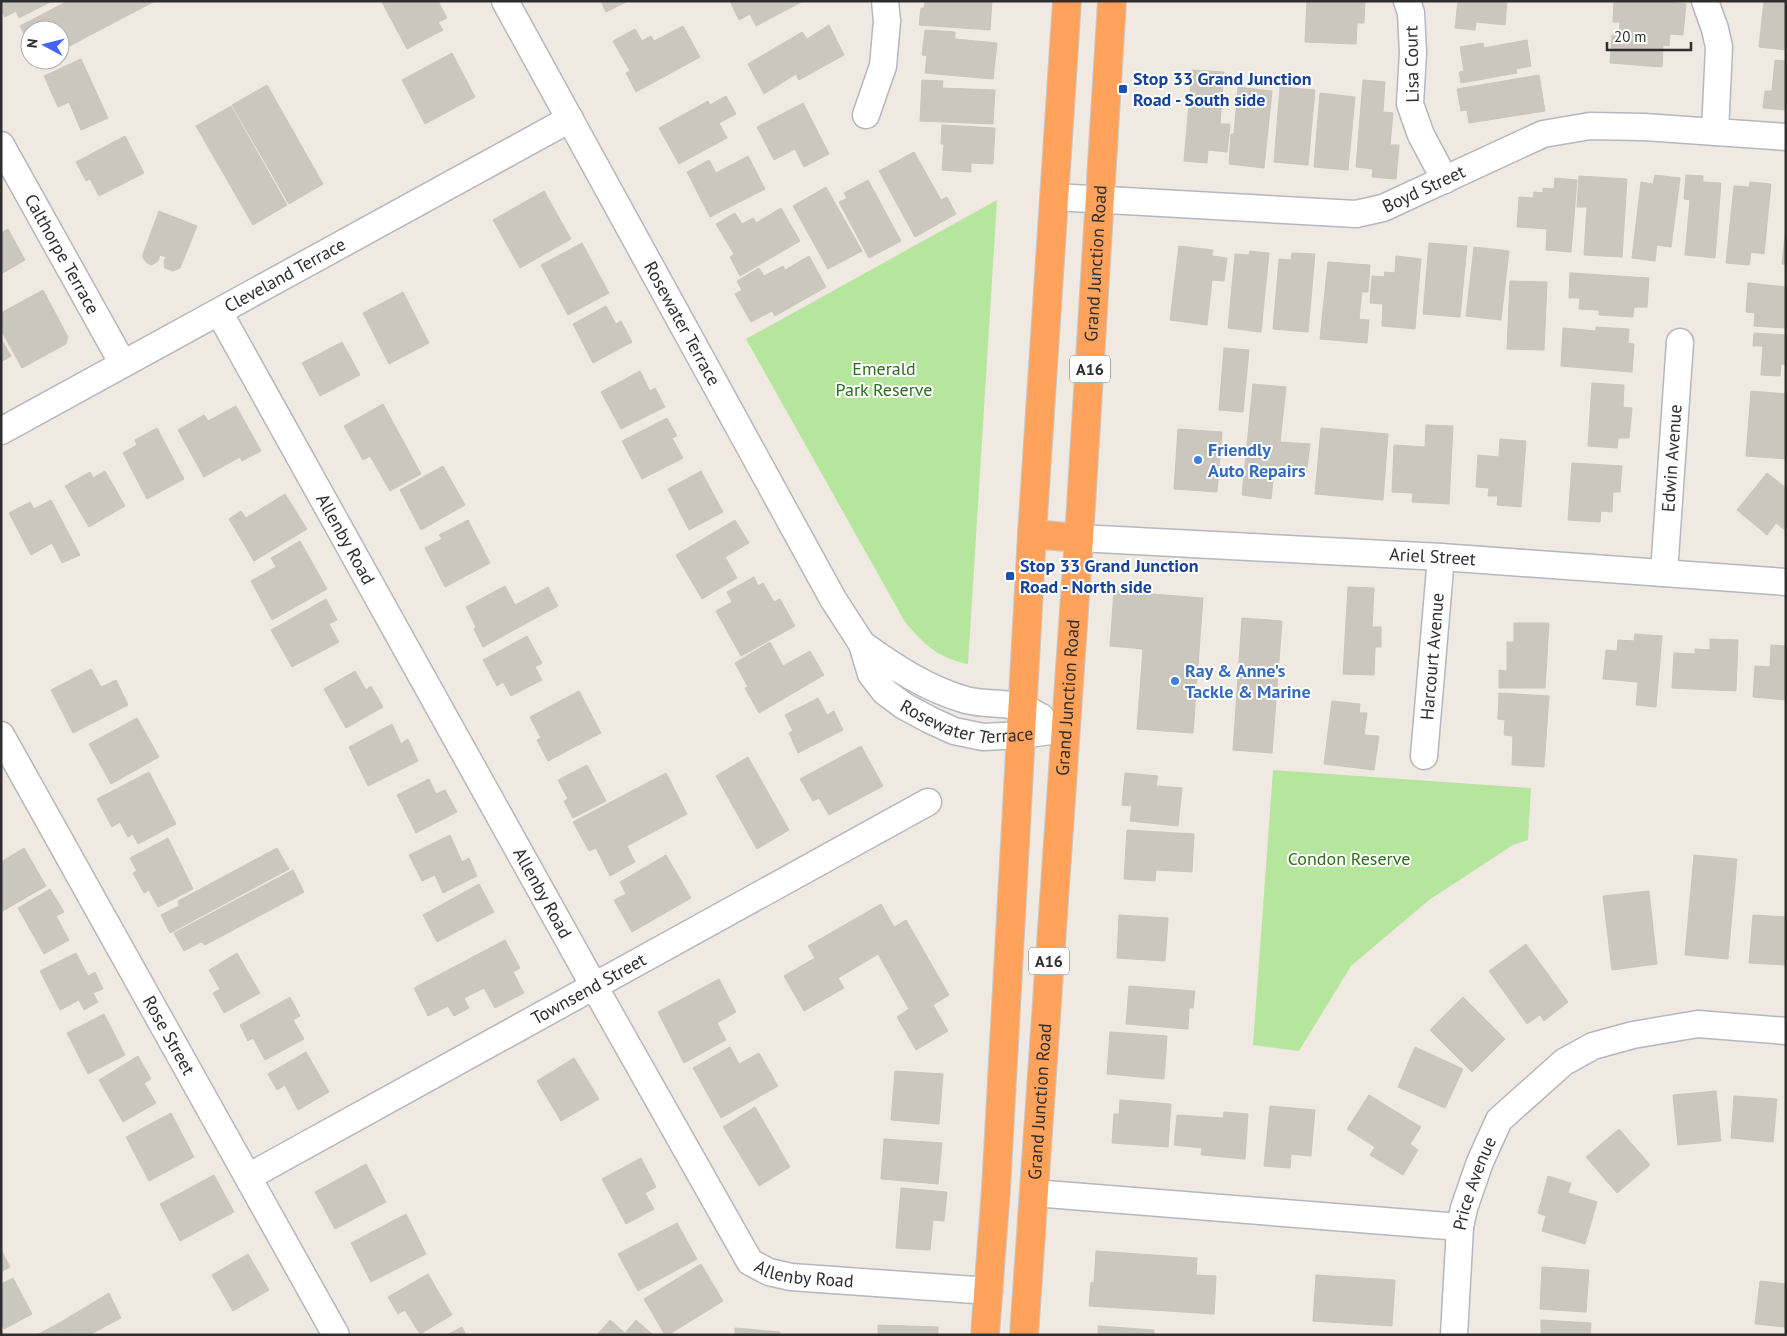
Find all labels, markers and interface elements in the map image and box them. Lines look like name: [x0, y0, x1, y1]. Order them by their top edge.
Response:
north arrow: [20, 20, 70, 70]
scale bar: [1607, 20, 1691, 52]
street label: Lisa Court: [1399, 25, 1424, 103]
text: 20 m: [1614, 27, 1647, 46]
text: N: [23, 38, 42, 49]
place label: Stop 33 Grand Junction Road - South side: [1133, 67, 1312, 111]
marker: Stop 33 Grand Junction Road - South side: [1117, 83, 1129, 95]
street label: Boyd Street: [1378, 160, 1469, 218]
street label: Grand Junction Road: [1079, 184, 1112, 342]
street label: Calthorpe Terrace: [20, 190, 105, 318]
street label: Cleveland Terrace: [220, 232, 350, 317]
street label: Rosewater Terrace: [639, 257, 726, 390]
road number: A16: [1070, 356, 1110, 382]
park label: Emerald Park Reserve: [836, 357, 932, 401]
street label: Edwin Avenue: [1656, 404, 1687, 513]
place label: Friendly Auto Repairs: [1208, 438, 1306, 482]
marker: Friendly Auto Repairs: [1192, 454, 1204, 466]
street label: Allenby Road: [311, 490, 380, 588]
street label: Ariel Street: [1389, 542, 1477, 570]
place label: Stop 33 Grand Junction Road - North side: [1020, 554, 1199, 598]
marker: Stop 33 Grand Junction Road - North side: [1004, 570, 1016, 582]
street label: Harcourt Avenue: [1415, 592, 1449, 721]
street label: Grand Junction Road: [1051, 618, 1084, 776]
place label: Ray & Anne's Tackle & Marine: [1185, 659, 1311, 703]
marker: Ray & Anne's Tackle & Marine: [1169, 675, 1181, 687]
street label: Rosewater Terrace: [897, 694, 1035, 749]
street label: Allenby Road: [508, 843, 577, 942]
park label: Condon Reserve: [1288, 847, 1410, 870]
street label: Townsend Street: [527, 948, 650, 1030]
road number: A16: [1029, 948, 1069, 974]
street label: Rose Street: [138, 991, 200, 1079]
street label: Grand Junction Road: [1023, 1023, 1056, 1181]
street label: Price Avenue: [1448, 1133, 1501, 1232]
street label: Allenby Road: [751, 1254, 854, 1292]

